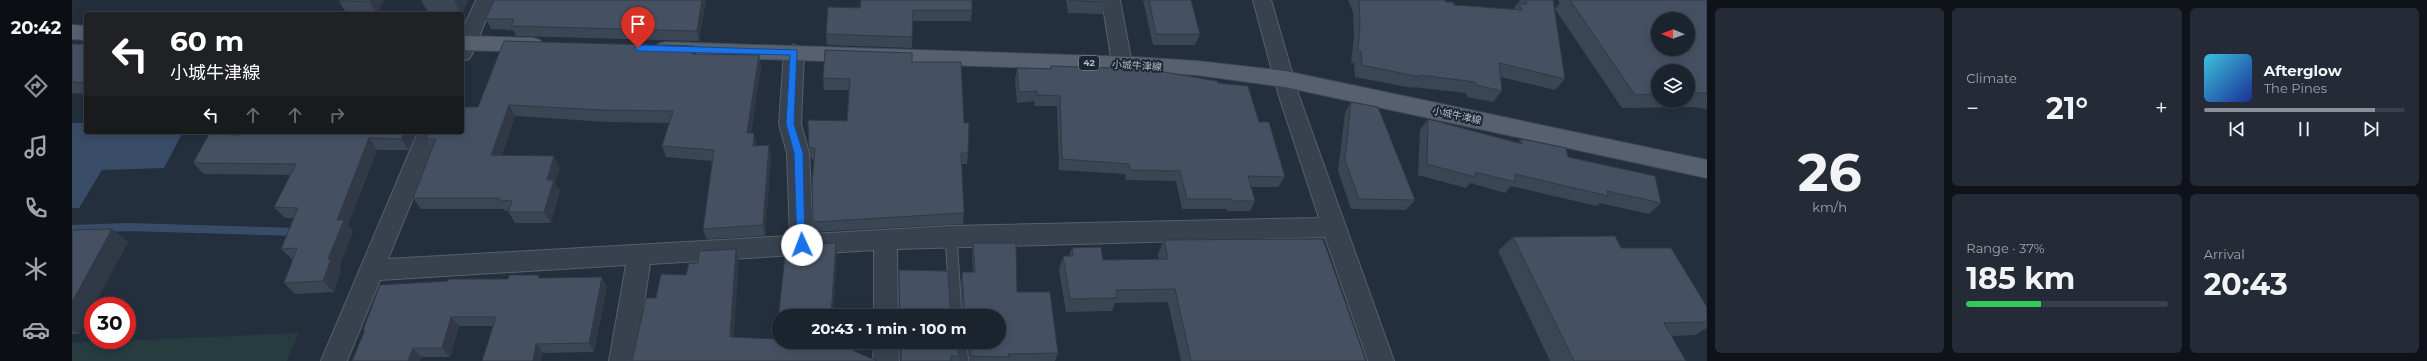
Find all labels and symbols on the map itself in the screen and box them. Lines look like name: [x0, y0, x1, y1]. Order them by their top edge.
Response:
pin: [621, 7.0, 655, 48]
north arrow: [1651, 12, 1695, 56]
road number: 42: [1079, 56, 1099, 70]
street label: 小城牛津線: [1112, 58, 1162, 73]
street label: 小城牛津線: [1431, 104, 1483, 127]
position arrow: [781, 224, 823, 266]
speed limit sign: 30: [84, 297, 136, 349]

